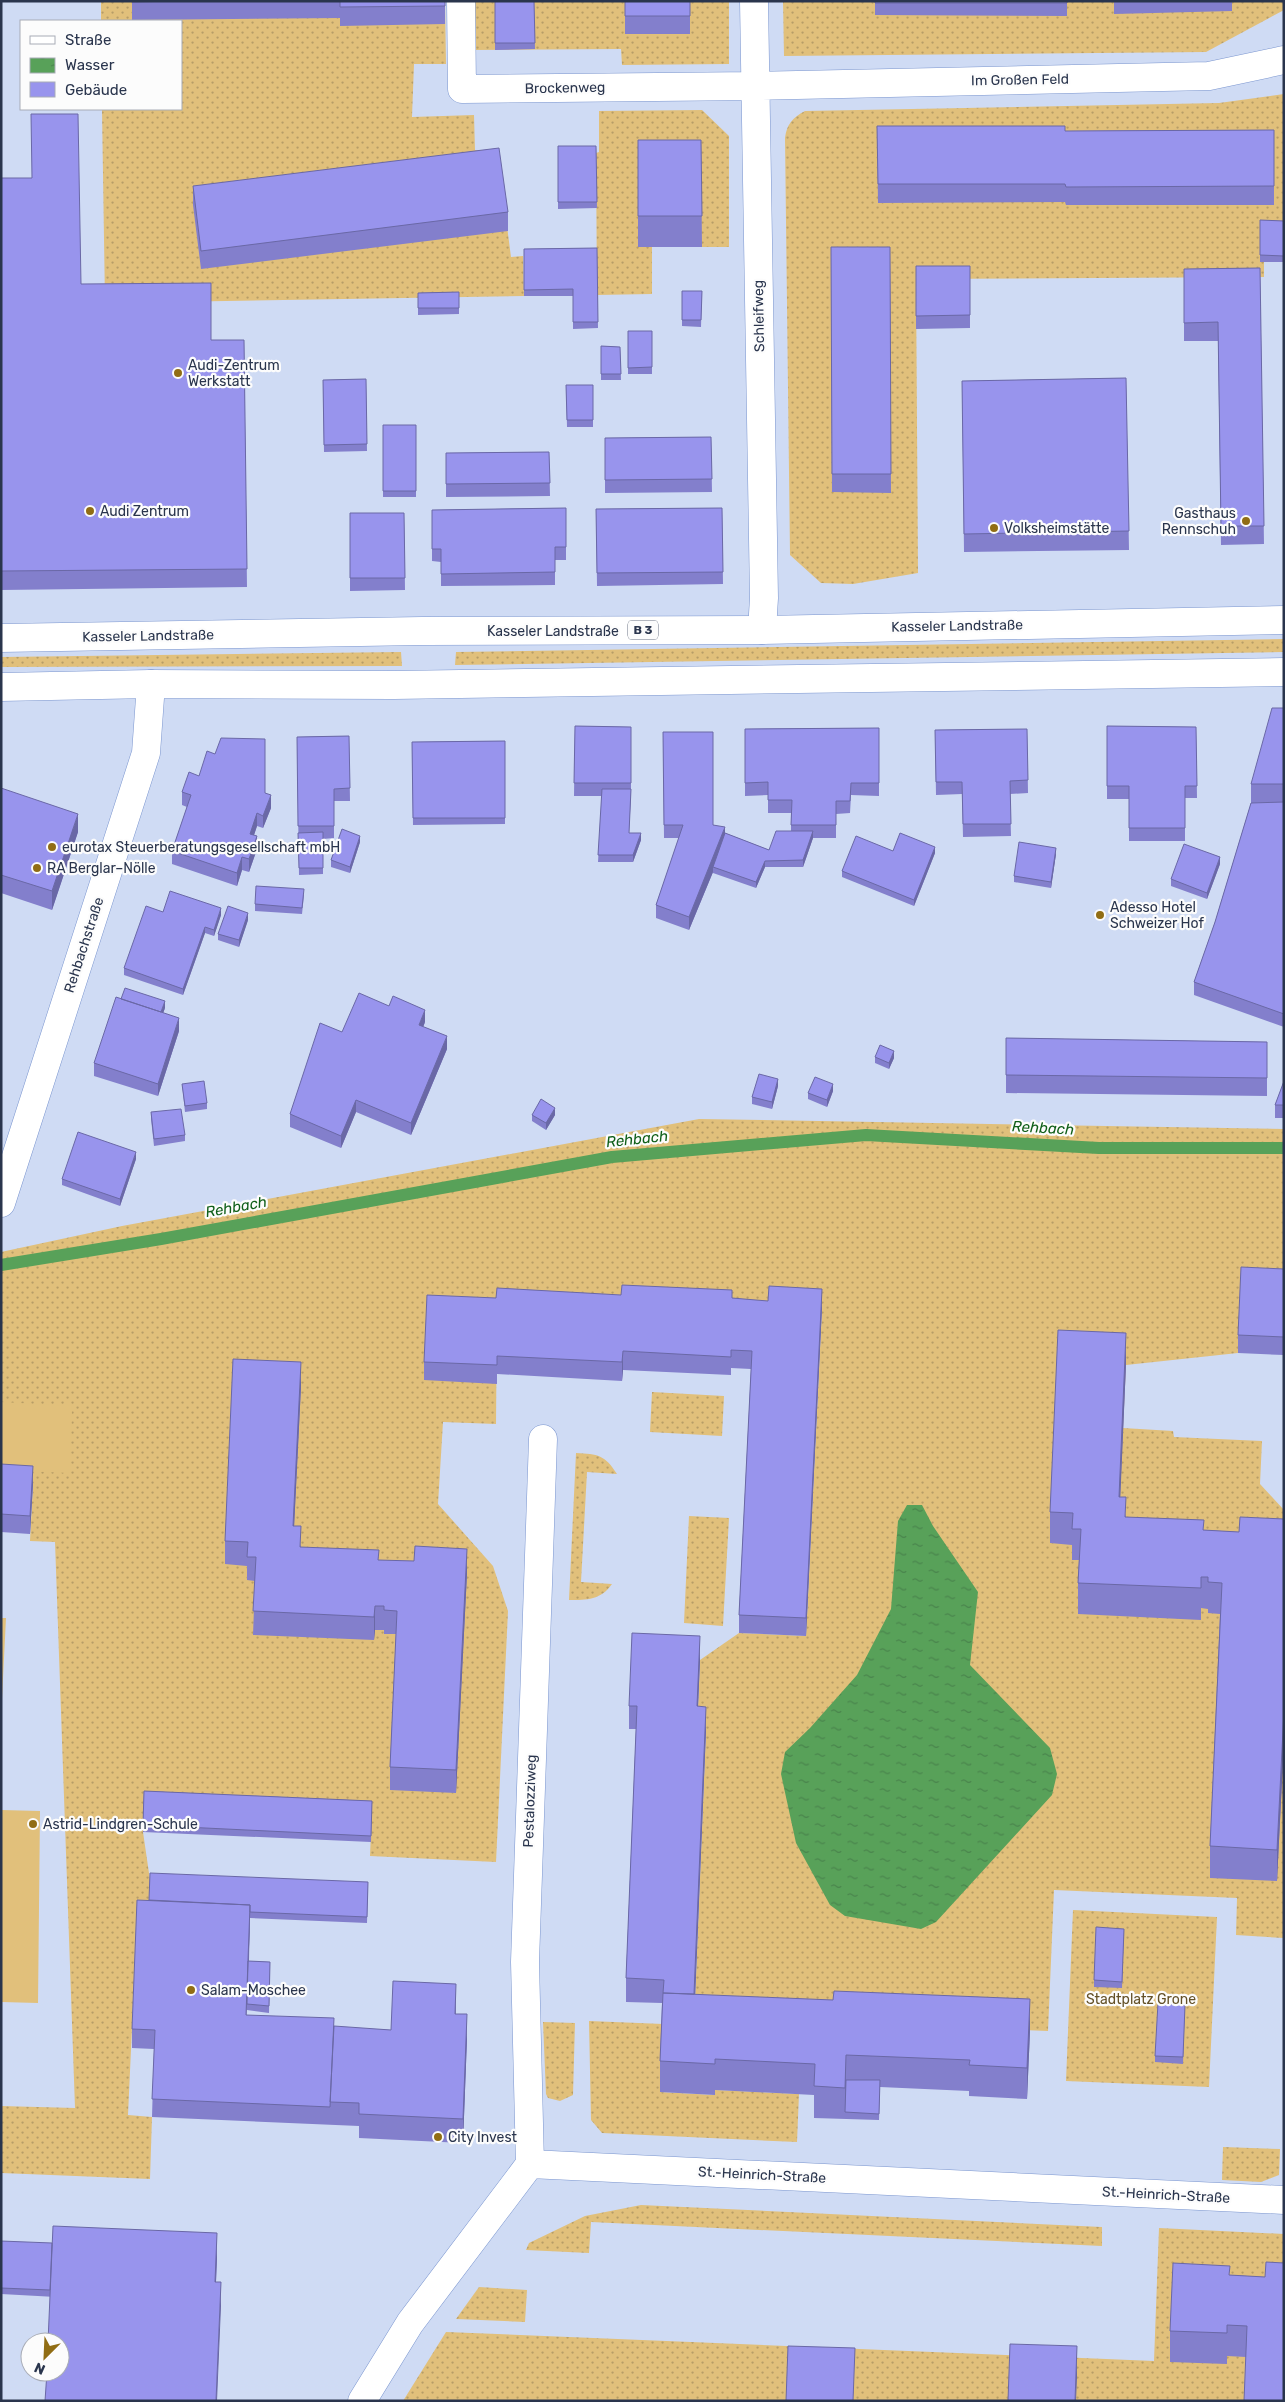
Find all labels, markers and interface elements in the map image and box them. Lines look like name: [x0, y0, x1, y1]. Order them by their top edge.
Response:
legend: [20, 20, 182, 110]
text: Straße: [65, 31, 111, 49]
text: Wasser: [65, 56, 115, 74]
street label: Im Großen Feld: [971, 71, 1069, 89]
street label: Brockenweg: [525, 79, 605, 97]
text: Gebäude: [65, 81, 127, 99]
street label: Schleifweg: [750, 280, 768, 352]
place label: Audi-Zentrum Werkstatt: [188, 357, 280, 390]
marker: Audi-Zentrum Werkstatt: [172, 367, 184, 379]
place label: Audi Zentrum: [100, 503, 189, 520]
marker: Audi Zentrum: [84, 505, 96, 517]
place label: Gasthaus Rennschuh: [1162, 505, 1236, 538]
marker: Gasthaus Rennschuh: [1240, 515, 1252, 527]
place label: Volksheimstätte: [1004, 520, 1110, 537]
marker: Volksheimstätte: [988, 522, 1000, 534]
street label: Kasseler Landstraße: [891, 616, 1023, 636]
road number: B 3: [628, 620, 658, 640]
street label: Kasseler Landstraße: [487, 623, 619, 640]
street label: Kasseler Landstraße: [82, 626, 214, 646]
place label: eurotax Steuerberatungsgesellschaft mbH: [62, 839, 340, 856]
marker: eurotax Steuerberatungsgesellschaft mbH: [46, 841, 58, 853]
place label: RA Berglar–Nölle: [47, 860, 156, 877]
marker: RA Berglar–Nölle: [31, 862, 43, 874]
street label: Rehbachstraße: [61, 895, 107, 995]
place label: Adesso Hotel Schweizer Hof: [1110, 899, 1204, 932]
marker: Adesso Hotel Schweizer Hof: [1094, 909, 1106, 921]
water label: Rehbach: [1011, 1117, 1075, 1139]
water label: Rehbach: [605, 1127, 669, 1151]
water label: Rehbach: [204, 1193, 268, 1221]
street label: Pestalozziweg: [520, 1754, 540, 1848]
place label: Astrid-Lindgren-Schule: [43, 1816, 198, 1833]
marker: Astrid-Lindgren-Schule: [27, 1818, 39, 1830]
place label: Salam-Moschee: [201, 1982, 306, 1999]
marker: Salam-Moschee: [185, 1984, 197, 1996]
park label: Stadtplatz Grone: [1086, 1991, 1196, 2008]
place label: City Invest: [448, 2129, 518, 2146]
marker: City Invest: [432, 2131, 444, 2143]
street label: St.-Heinrich-Straße: [698, 2163, 827, 2187]
street label: St.-Heinrich-Straße: [1102, 2183, 1231, 2207]
north arrow: [20, 2332, 70, 2382]
text: N: [32, 2359, 48, 2378]

